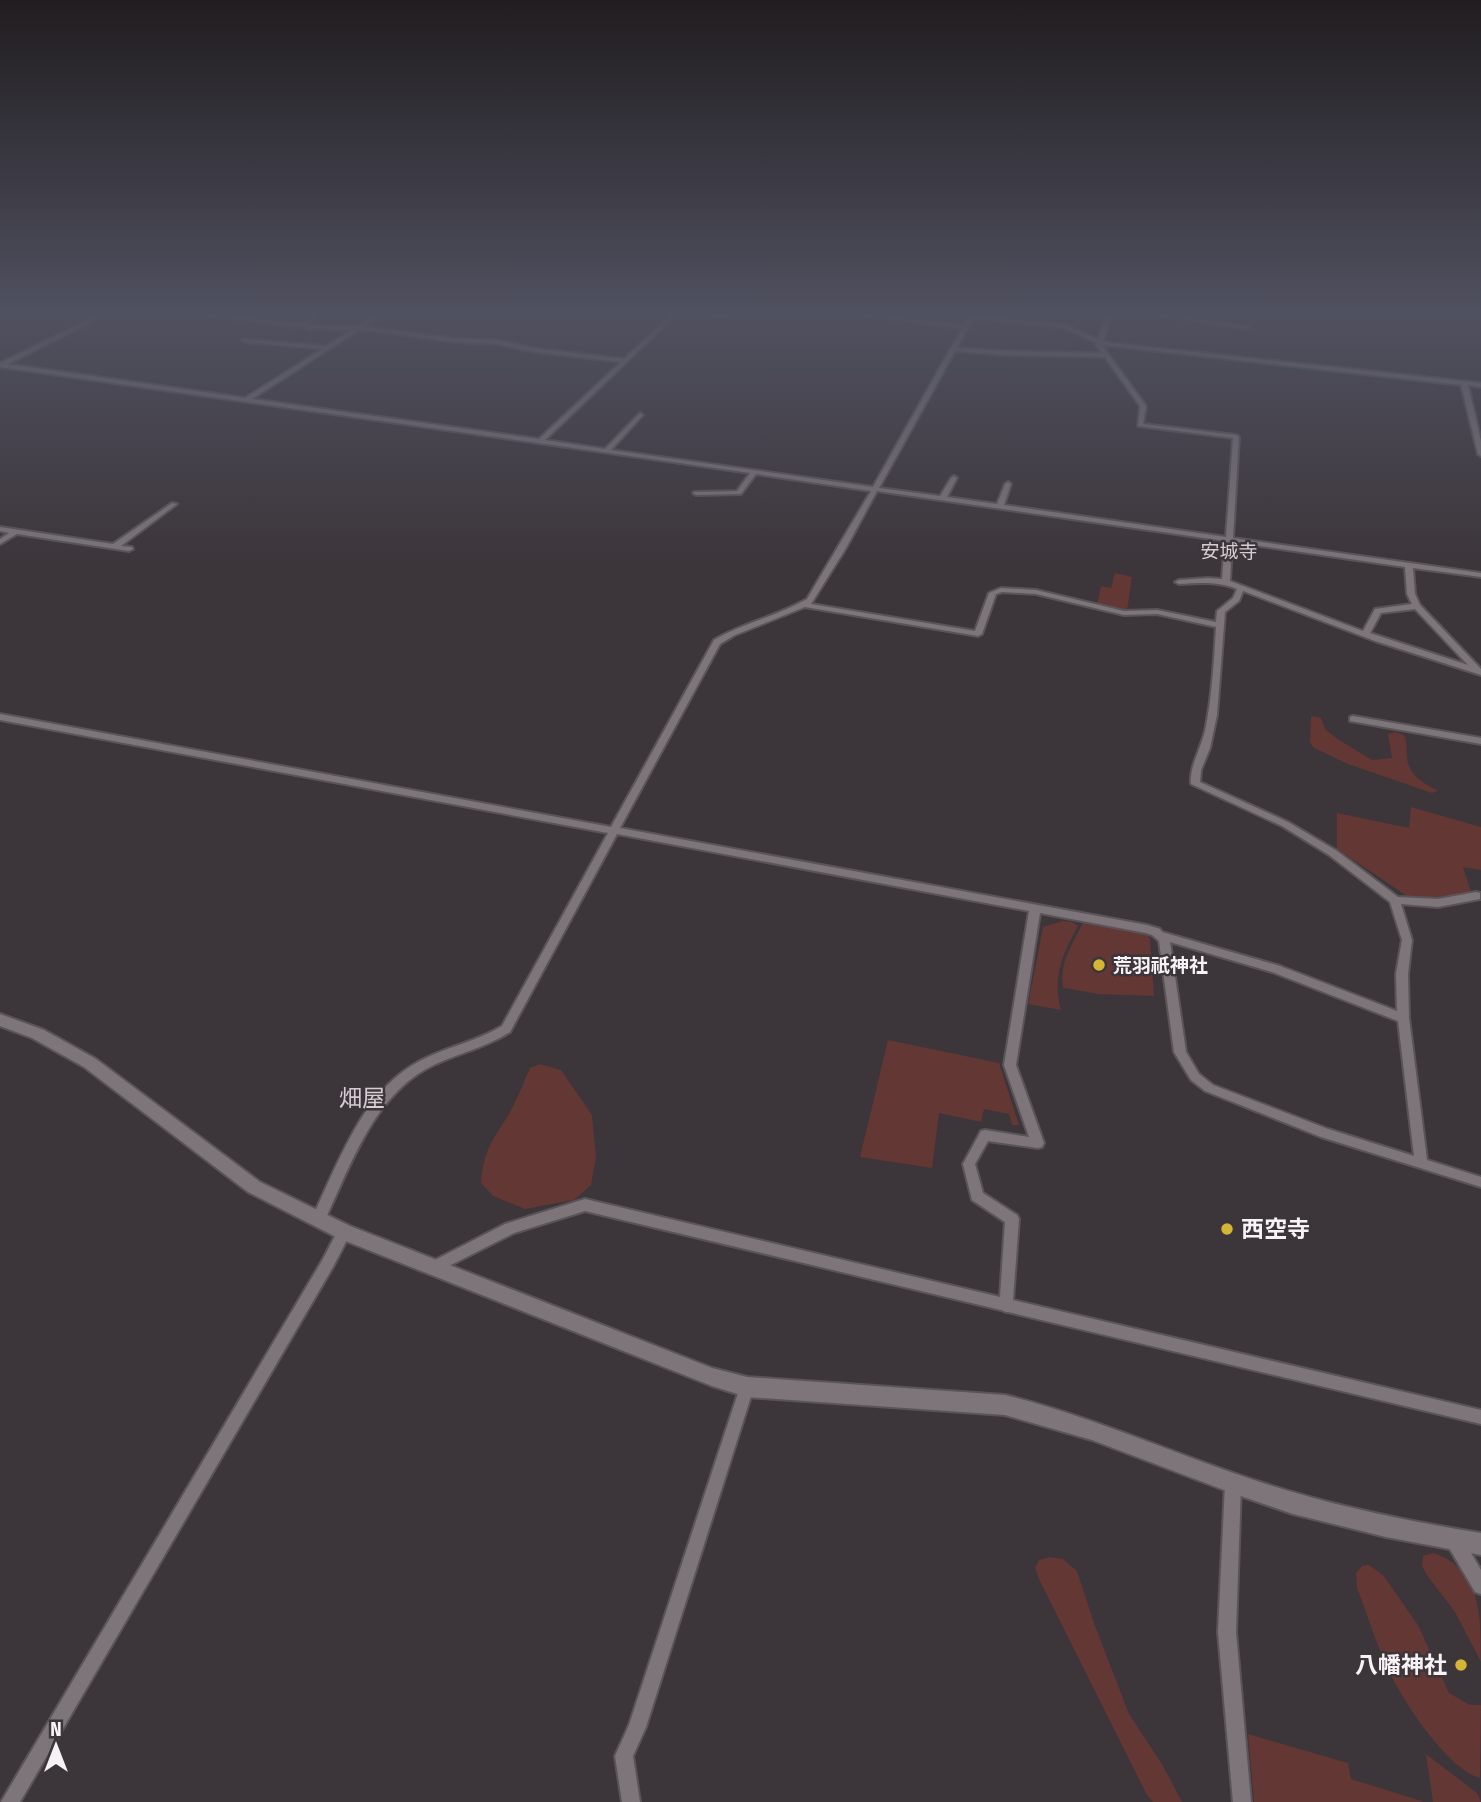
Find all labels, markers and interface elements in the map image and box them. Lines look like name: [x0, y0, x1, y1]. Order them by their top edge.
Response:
district label: 安城寺: [1200, 540, 1258, 563]
place label: 荒羽祇神社: [1113, 954, 1208, 977]
marker: 荒羽祇神社: [1091, 957, 1107, 973]
district label: 畑屋: [339, 1084, 385, 1112]
place label: 西空寺: [1241, 1215, 1310, 1243]
marker: 西空寺: [1219, 1221, 1235, 1237]
place label: 八幡神社: [1355, 1651, 1447, 1679]
marker: 八幡神社: [1453, 1657, 1469, 1673]
north arrow: [21, 1711, 91, 1781]
text: N: [50, 1718, 62, 1741]

